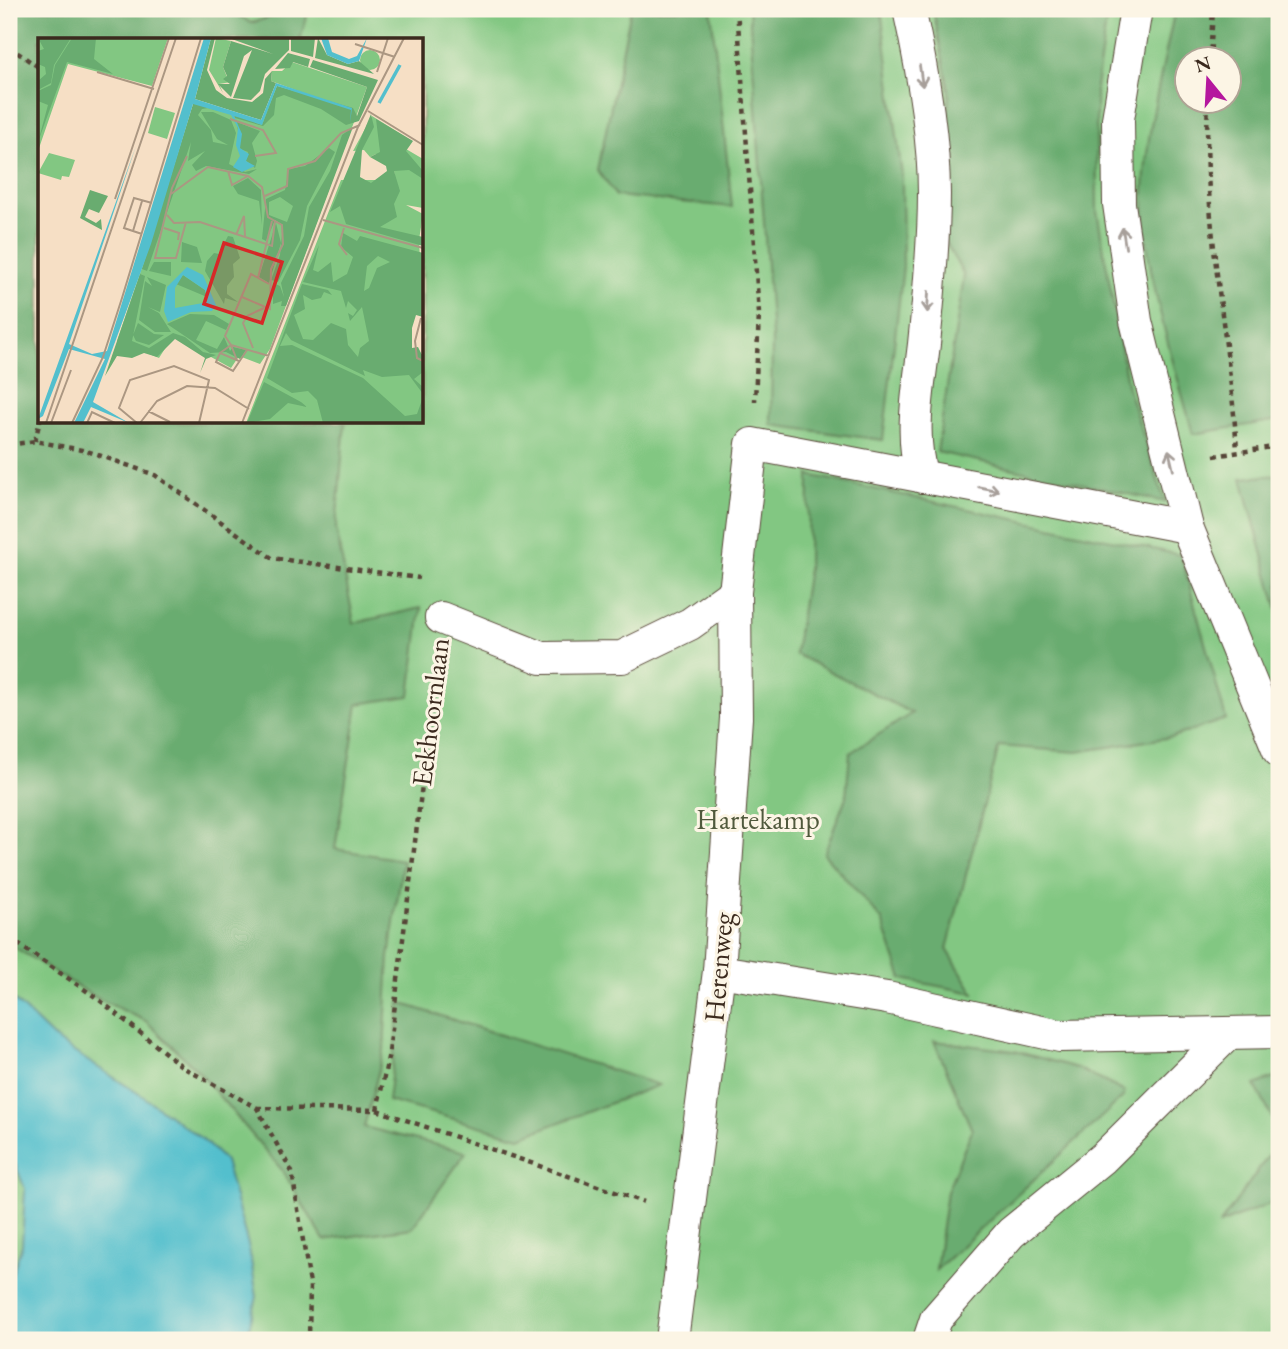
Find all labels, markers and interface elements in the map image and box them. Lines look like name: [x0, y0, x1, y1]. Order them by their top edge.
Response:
inset map: [38, 38, 424, 424]
north arrow: [1172, 46, 1242, 116]
text: N: [1192, 50, 1215, 79]
one-way arrow: [915, 64, 928, 87]
one-way arrow: [1117, 227, 1130, 250]
one-way arrow: [921, 291, 934, 314]
one-way arrow: [1164, 450, 1177, 472]
one-way arrow: [977, 483, 1000, 497]
street label: Eekhoornlaan: [403, 636, 457, 788]
park label: Hartekamp: [696, 801, 820, 837]
street label: Herenweg: [695, 910, 741, 1023]

